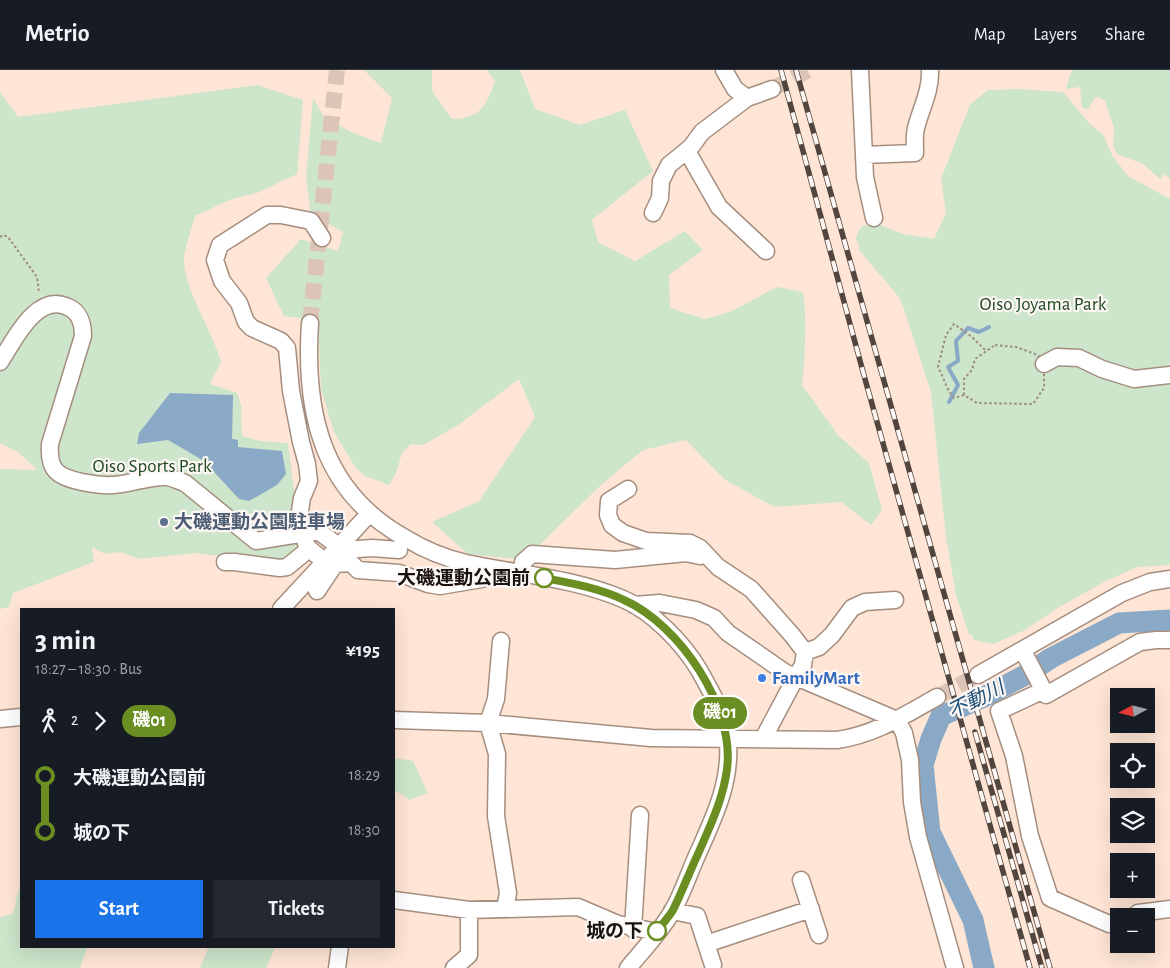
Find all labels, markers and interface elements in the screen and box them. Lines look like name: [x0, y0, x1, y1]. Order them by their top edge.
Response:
text: Metrio: [25, 22, 90, 46]
text: Map: [974, 26, 1005, 44]
text: Layers: [1033, 26, 1077, 44]
text: Share: [1105, 26, 1145, 44]
park label: Oiso Joyama Park: [979, 295, 1107, 314]
park label: Oiso Sports Park: [92, 457, 212, 476]
place label: 大磯運動公園駐車場: [174, 512, 345, 532]
marker: 大磯運動公園駐車場: [158, 516, 170, 528]
place label: 大磯運動公園前: [397, 568, 530, 588]
marker: 大磯運動公園前: [534, 568, 554, 588]
text: 3 min: [35, 627, 96, 655]
text: ¥195: [346, 641, 380, 660]
text: 18:27 – 18:30 · Bus: [35, 661, 142, 677]
place label: FamilyMart: [772, 669, 860, 688]
marker: FamilyMart: [756, 672, 768, 684]
water label: 不動川: [944, 676, 1009, 723]
north arrow: [1110, 688, 1155, 732]
map controls: [1110, 688, 1155, 953]
line badge: 磯01: [691, 697, 749, 729]
text: 磯01: [703, 704, 737, 722]
icon: walk: [35, 707, 63, 735]
icon: forward: [86, 707, 114, 735]
text: 2: [71, 712, 78, 728]
text: 磯01: [132, 712, 166, 730]
button: locate: [1110, 743, 1155, 788]
text: 18:29: [348, 767, 380, 783]
text: 大磯運動公園前: [73, 769, 206, 788]
button: layers: [1110, 798, 1155, 843]
text: 18:30: [348, 822, 380, 838]
text: 城の下: [73, 824, 130, 843]
button: +: [1110, 853, 1155, 898]
button: Start: [35, 880, 203, 938]
button: Tickets: [213, 880, 380, 938]
button: −: [1110, 908, 1155, 953]
place label: 城の下: [586, 920, 643, 941]
marker: 城の下: [647, 921, 667, 941]

